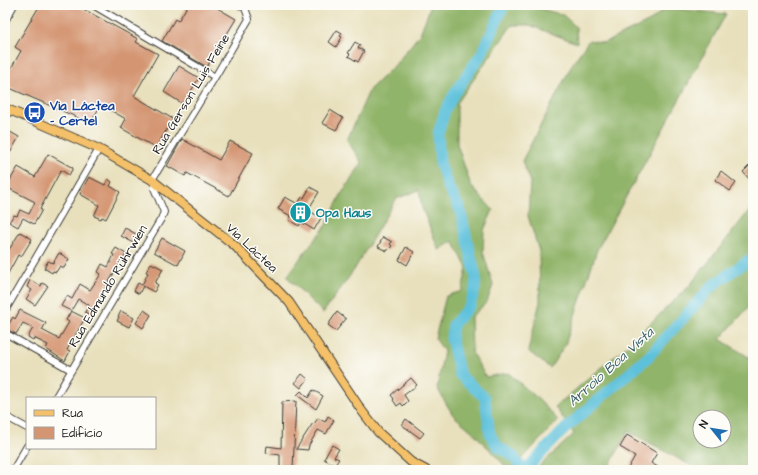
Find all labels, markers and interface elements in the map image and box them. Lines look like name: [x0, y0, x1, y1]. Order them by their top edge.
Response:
street label: Rua Gerson Luis Feine: [148, 31, 234, 157]
place label: Via Láctea - Certel: [49, 97, 115, 130]
bus stop icon: Via Láctea - Certel: [22, 100, 48, 126]
building icon: Opa Haus: [287, 200, 313, 226]
place label: Opa Haus: [316, 204, 372, 223]
street label: Via Láctea: [222, 219, 282, 277]
street label: Rua Edmundo Rührwien: [64, 221, 152, 351]
water label: Arroio Boa Vista: [564, 322, 659, 411]
legend: [26, 397, 156, 449]
text: Rua: [62, 405, 83, 422]
north arrow: [692, 409, 732, 449]
text: N: [696, 417, 712, 431]
text: Edifício: [62, 425, 102, 442]

